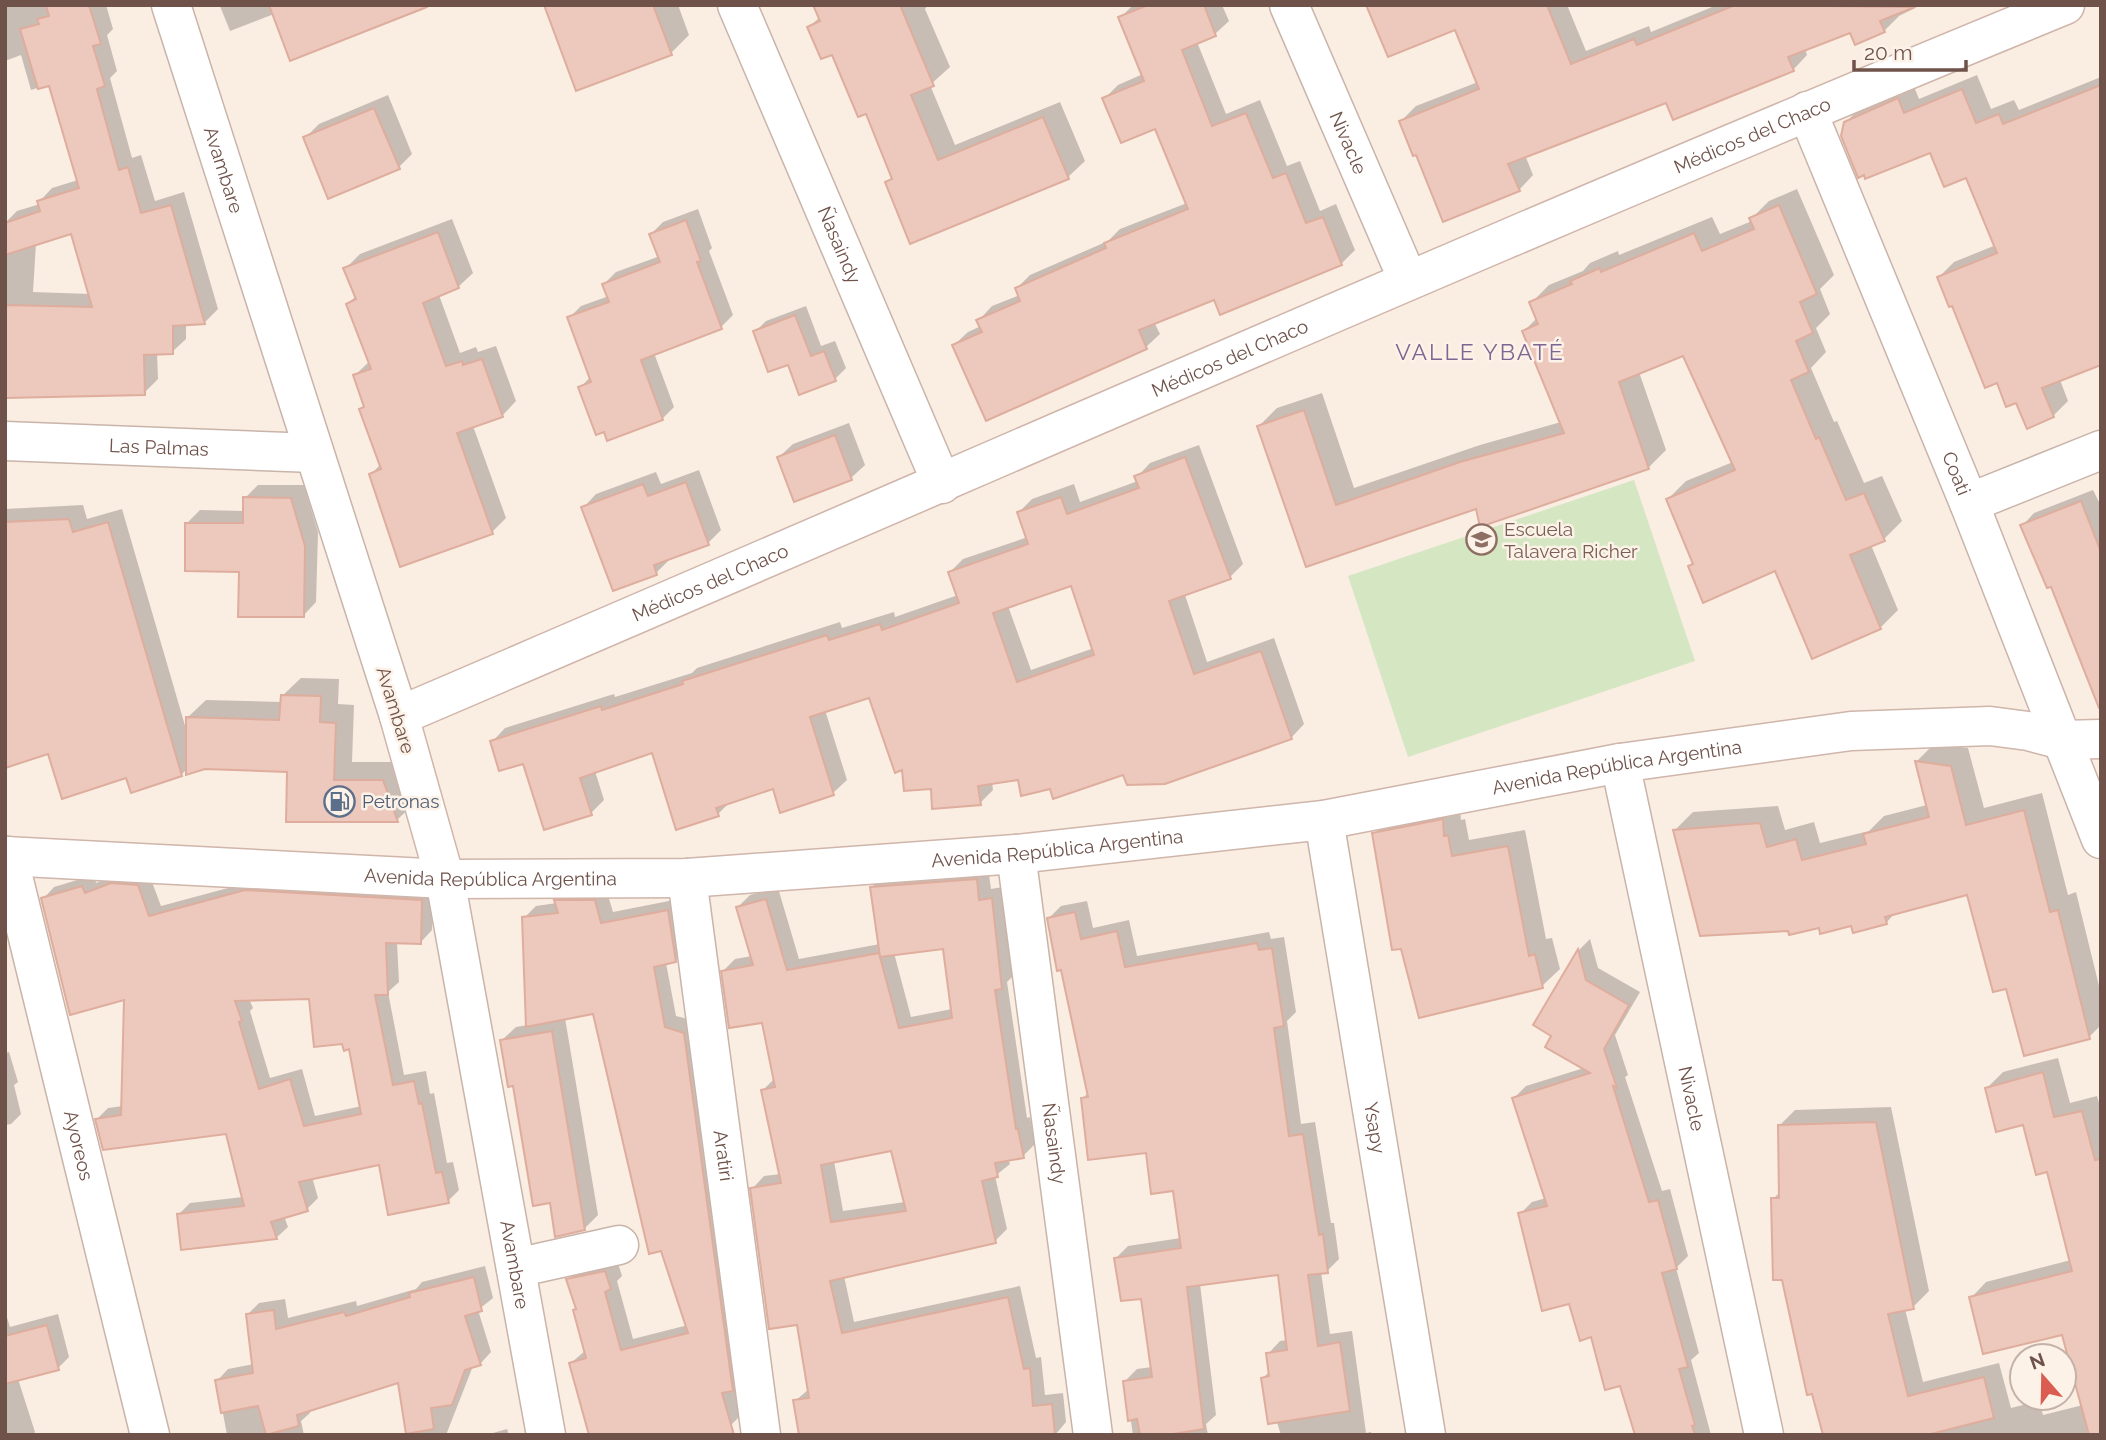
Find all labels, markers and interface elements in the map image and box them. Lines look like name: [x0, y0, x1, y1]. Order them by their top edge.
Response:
scale bar: [1854, 28, 1966, 72]
text: 20 m: [1864, 40, 1912, 65]
street label: Médicos del Chaco: [1670, 92, 1834, 178]
street label: Nivacle: [1325, 108, 1372, 177]
street label: Avambare: [200, 124, 248, 216]
street label: Ñasaindy: [813, 203, 866, 287]
street label: Médicos del Chaco: [1148, 315, 1311, 401]
district label: VALLE YBATÉ: [1395, 338, 1565, 365]
street label: Las Palmas: [109, 434, 209, 460]
street label: Coati: [1938, 448, 1976, 498]
place label: Escuela Talavera Richer: [1504, 518, 1638, 562]
school or university icon: Escuela Talavera Richer: [1464, 523, 1498, 557]
street label: Médicos del Chaco: [629, 539, 792, 626]
street label: Avambare: [372, 664, 420, 756]
street label: Avenida República Argentina: [1490, 735, 1743, 798]
fuel station icon: Petronas: [322, 784, 356, 818]
place label: Petronas: [362, 790, 439, 812]
street label: Avenida República Argentina: [930, 825, 1184, 871]
street label: Avenida República Argentina: [363, 864, 617, 890]
street label: Nivacle: [1674, 1064, 1710, 1133]
street label: Ysapy: [1360, 1100, 1390, 1155]
street label: Ñasaindy: [1038, 1101, 1071, 1185]
street label: Ayoreos: [60, 1108, 98, 1183]
street label: Aratiri: [710, 1129, 738, 1182]
street label: Avambare: [496, 1219, 534, 1311]
north arrow: [2008, 1342, 2078, 1412]
text: N: [2027, 1348, 2048, 1374]

